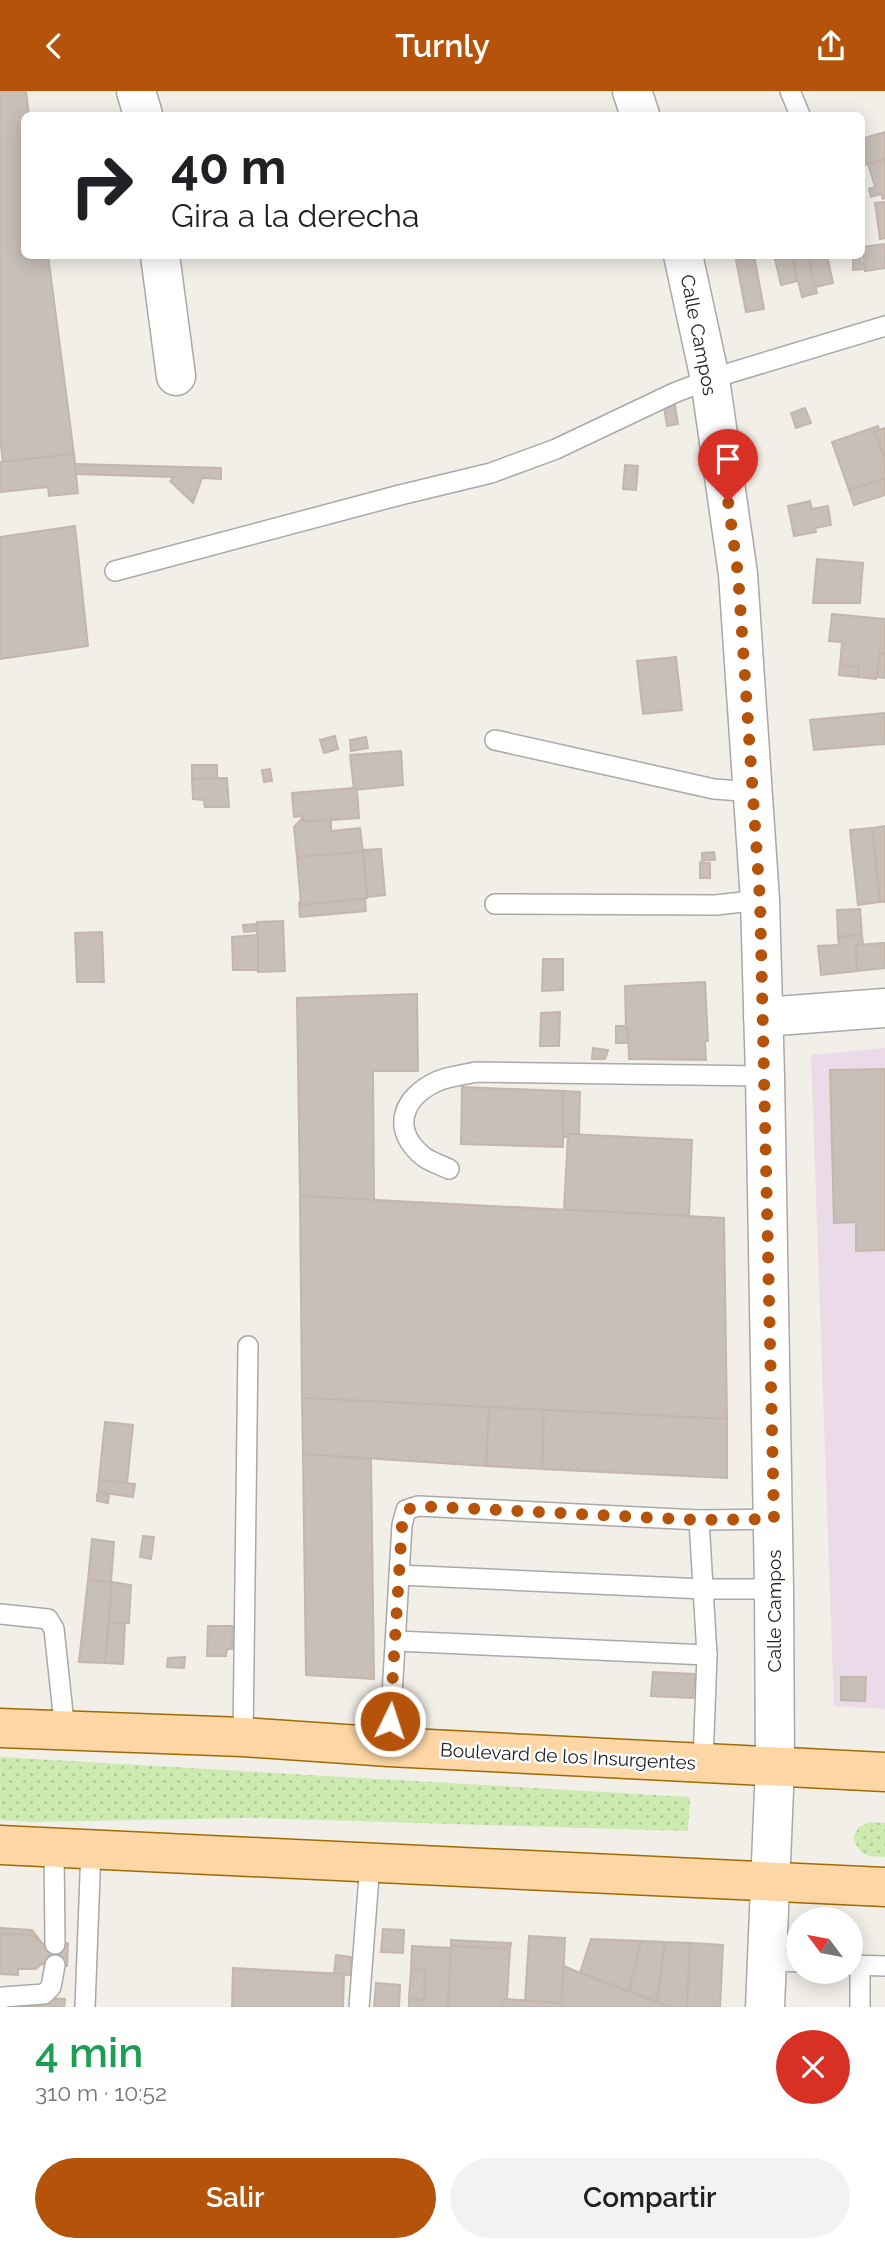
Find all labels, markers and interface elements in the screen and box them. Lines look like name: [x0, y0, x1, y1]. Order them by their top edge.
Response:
icon: back: [35, 27, 73, 65]
text: Turnly: [395, 27, 490, 64]
icon: share: [812, 27, 850, 65]
text: 40 m: [171, 138, 286, 195]
icon: right: [56, 140, 147, 231]
text: Gira a la derecha: [171, 197, 419, 234]
street label: Calle Campos: [676, 273, 722, 397]
pin: [698, 429, 758, 501]
icon: arrive: [709, 440, 747, 478]
street label: Calle Campos: [763, 1550, 785, 1672]
position arrow: [353, 1684, 427, 1758]
street label: Boulevard de los Insurgentes: [440, 1738, 696, 1774]
north arrow: [786, 1907, 863, 1985]
map controls: [786, 1907, 863, 1984]
text: 4 min: [35, 2028, 143, 2077]
button: close: [776, 2030, 850, 2104]
text: 310 m · 10:52: [35, 2079, 167, 2106]
button: Salir: [35, 2158, 436, 2238]
button: Compartir: [450, 2158, 850, 2238]

